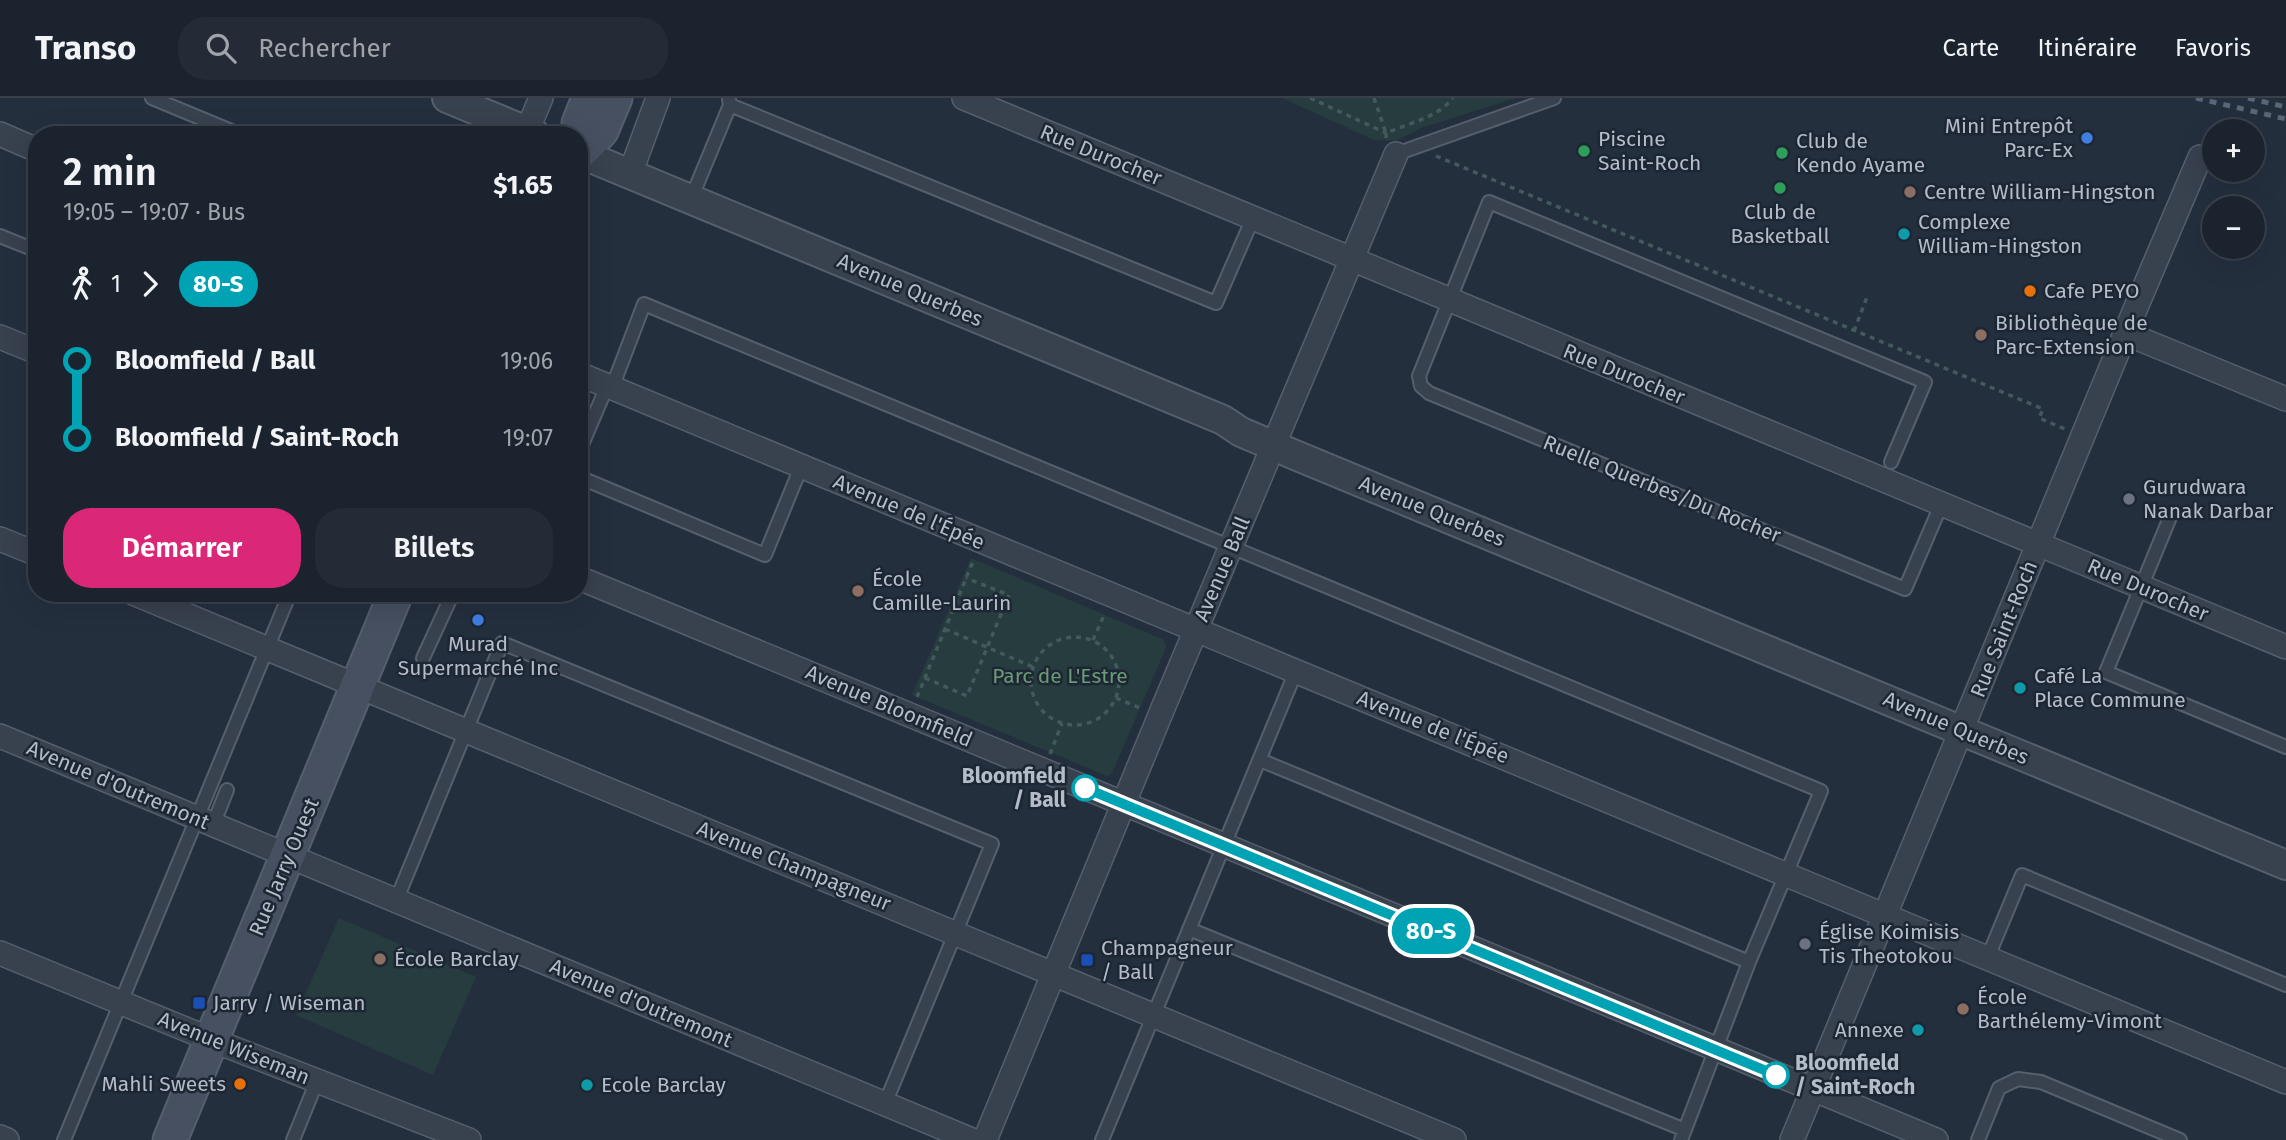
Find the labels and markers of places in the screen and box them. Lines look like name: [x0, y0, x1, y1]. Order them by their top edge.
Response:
place label: Mini Entrepôt Parc-Ex: [1945, 113, 2074, 163]
place label: Piscine Saint-Roch: [1598, 126, 1701, 176]
place label: Club de Kendo Ayame: [1796, 128, 1925, 178]
marker: Mini Entrepôt Parc-Ex: [2079, 130, 2095, 146]
marker: Piscine Saint-Roch: [1576, 143, 1592, 159]
marker: Club de Kendo Ayame: [1774, 145, 1790, 161]
place label: Centre William-Hingston: [1924, 179, 2155, 205]
marker: Club de Basketball: [1772, 180, 1788, 196]
marker: Centre William-Hingston: [1902, 184, 1918, 200]
place label: Club de Basketball: [1730, 199, 1830, 249]
place label: Complexe William-Hingston: [1918, 209, 2082, 259]
marker: Complexe William-Hingston: [1896, 226, 1912, 242]
place label: Cafe PEYO: [2044, 278, 2140, 304]
marker: Cafe PEYO: [2022, 283, 2038, 299]
place label: Bibliothèque de Parc-Extension: [1995, 310, 2148, 360]
marker: Bibliothèque de Parc-Extension: [1973, 327, 1989, 343]
place label: Gurudwara Nanak Darbar: [2143, 474, 2273, 524]
marker: Gurudwara Nanak Darbar: [2121, 491, 2137, 507]
place label: École Camille-Laurin: [872, 566, 1011, 616]
marker: École Camille-Laurin: [850, 583, 866, 599]
marker: Murad Supermarché Inc: [470, 612, 486, 628]
place label: Murad Supermarché Inc: [398, 631, 558, 681]
place label: Café La Place Commune: [2034, 663, 2186, 713]
marker: Café La Place Commune: [2012, 680, 2028, 696]
place label: Bloomfield / Ball: [962, 763, 1067, 813]
marker: Bloomfield / Ball: [1072, 775, 1098, 801]
place label: Église Koimisis Tis Theotokou: [1819, 919, 1960, 969]
place label: Champagneur / Ball: [1101, 935, 1233, 985]
marker: Église Koimisis Tis Theotokou: [1797, 936, 1813, 952]
place label: École Barclay: [394, 946, 520, 972]
marker: École Barclay: [372, 951, 388, 967]
marker: Champagneur / Ball: [1079, 952, 1095, 968]
place label: École Barthélemy-Vimont: [1977, 984, 2162, 1034]
place label: Jarry / Wiseman: [213, 990, 366, 1016]
marker: Jarry / Wiseman: [191, 995, 207, 1011]
marker: École Barthélemy-Vimont: [1955, 1001, 1971, 1017]
place label: Annexe: [1835, 1017, 1904, 1043]
marker: Annexe: [1910, 1022, 1926, 1038]
place label: Bloomfield / Saint-Roch: [1795, 1050, 1915, 1100]
marker: Bloomfield / Saint-Roch: [1763, 1062, 1789, 1088]
place label: Mahli Sweets: [102, 1071, 226, 1097]
place label: Ecole Barclay: [601, 1072, 727, 1098]
marker: Mahli Sweets: [232, 1076, 248, 1092]
marker: Ecole Barclay: [579, 1077, 595, 1093]

